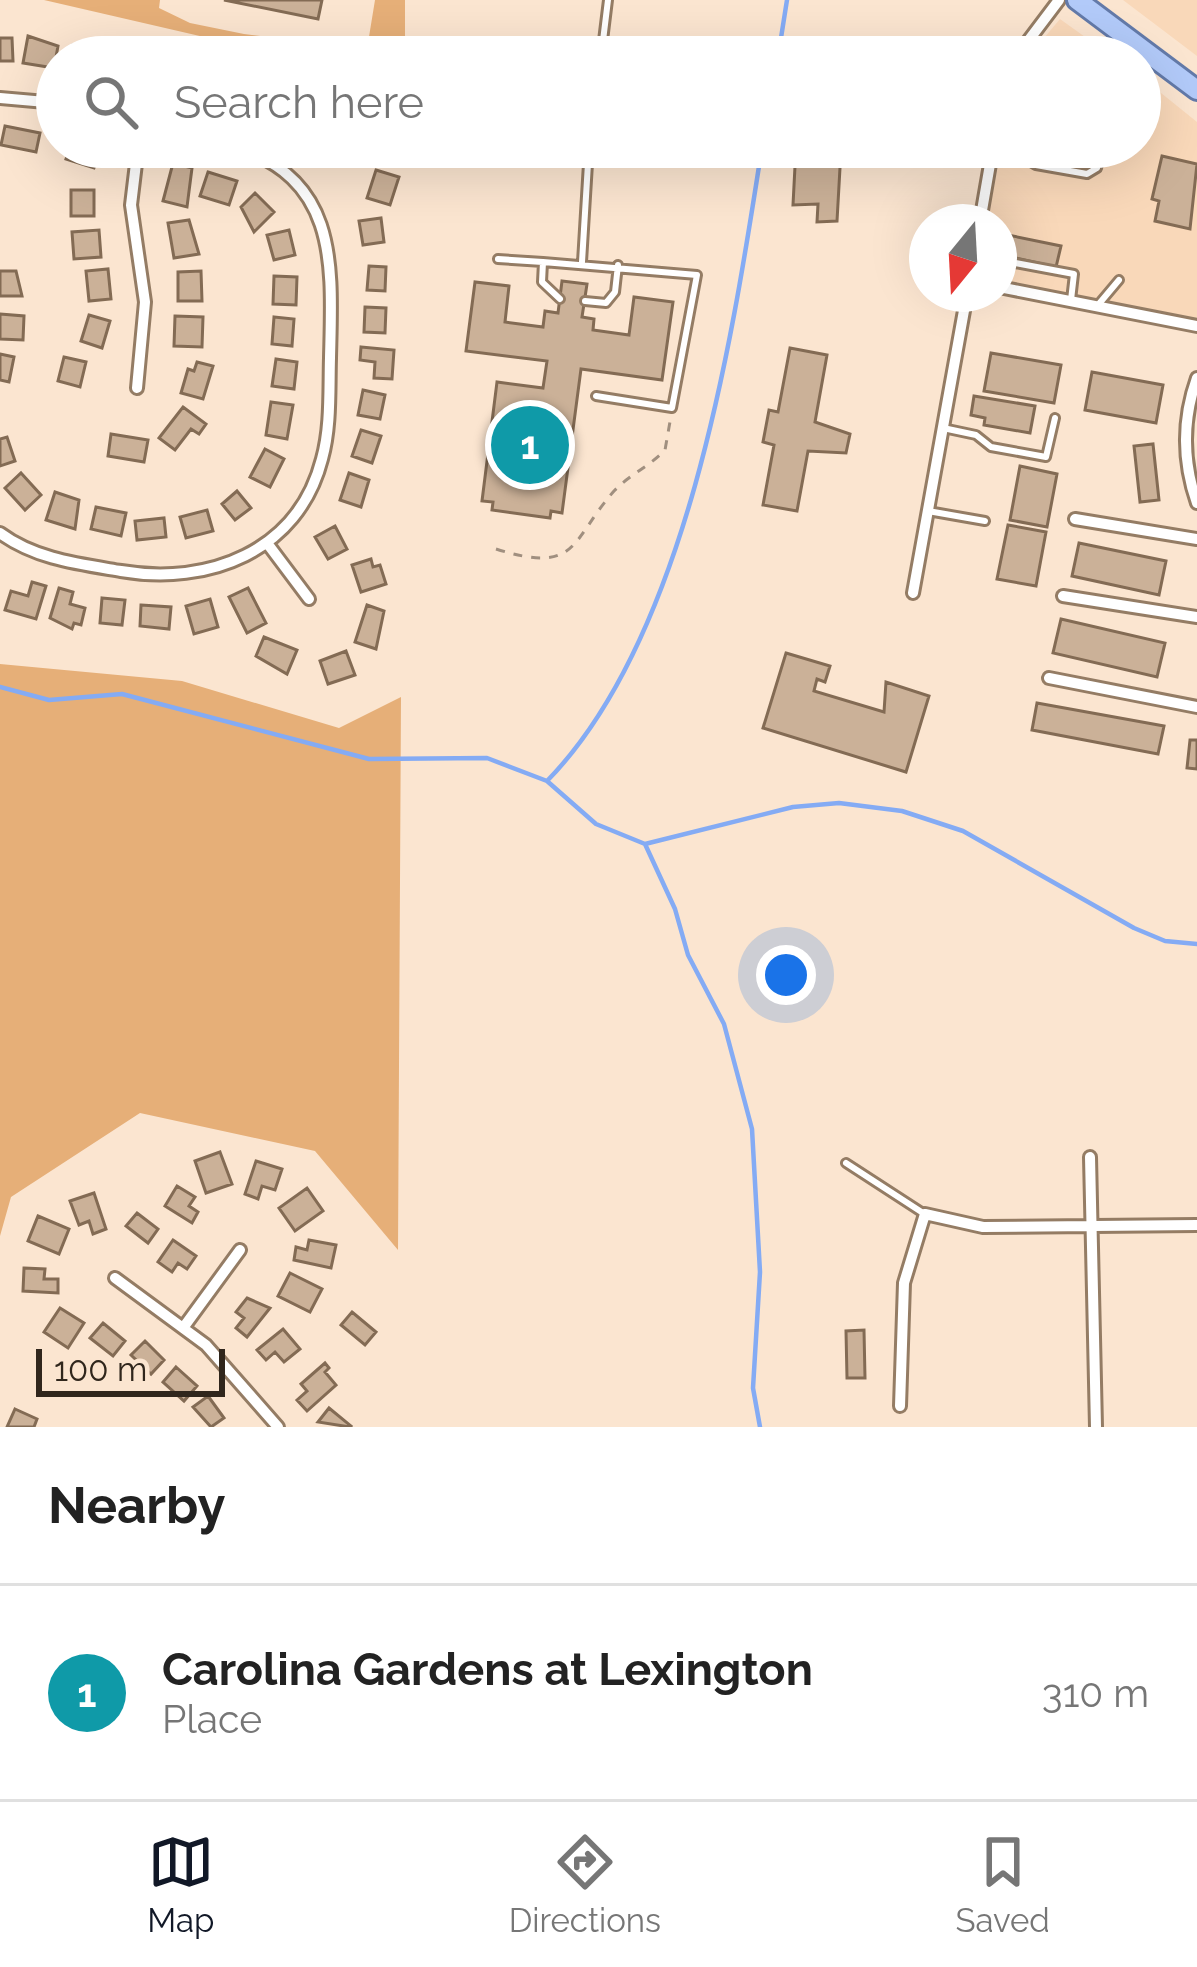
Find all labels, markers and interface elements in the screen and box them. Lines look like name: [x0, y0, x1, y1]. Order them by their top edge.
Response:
search box: [36, 36, 1161, 168]
icon: search: [78, 69, 144, 135]
text: Search here: [174, 76, 424, 129]
north arrow: [909, 204, 1017, 312]
pin: 1: [491, 400, 569, 490]
your location: [756, 945, 816, 1005]
scale bar: [36, 1343, 225, 1396]
text: 100 m: [54, 1350, 147, 1389]
text: Nearby: [48, 1475, 225, 1535]
text: Carolina Gardens at Lexington: [162, 1643, 813, 1696]
text: 1: [77, 1670, 97, 1716]
text: 310 m: [1042, 1670, 1149, 1716]
text: Place: [162, 1696, 262, 1742]
tab: Map: [147, 1829, 214, 1940]
tab: Directions: [509, 1829, 661, 1940]
tab: Saved: [955, 1829, 1050, 1940]

